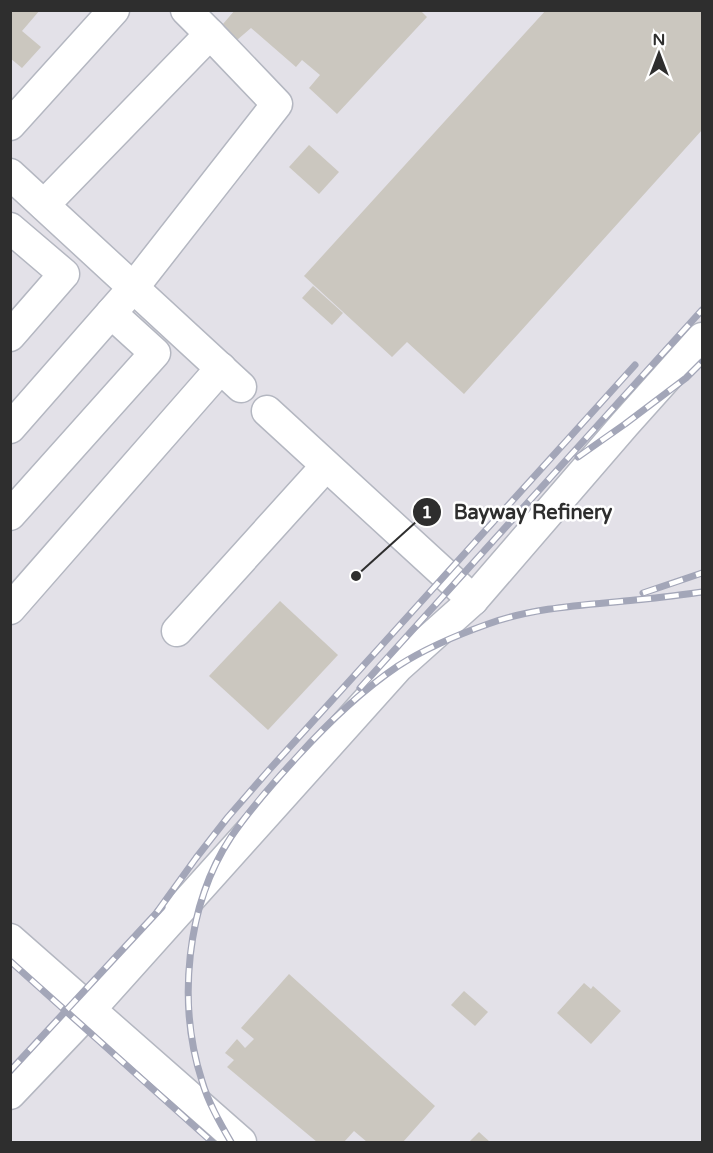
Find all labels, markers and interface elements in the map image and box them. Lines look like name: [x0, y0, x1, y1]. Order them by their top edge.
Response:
north arrow: [629, 24, 689, 84]
text: N: [653, 30, 665, 50]
callout: Bayway Refinery: [412, 493, 624, 531]
text: 1: [421, 501, 433, 523]
text: Bayway Refinery: [454, 501, 613, 525]

